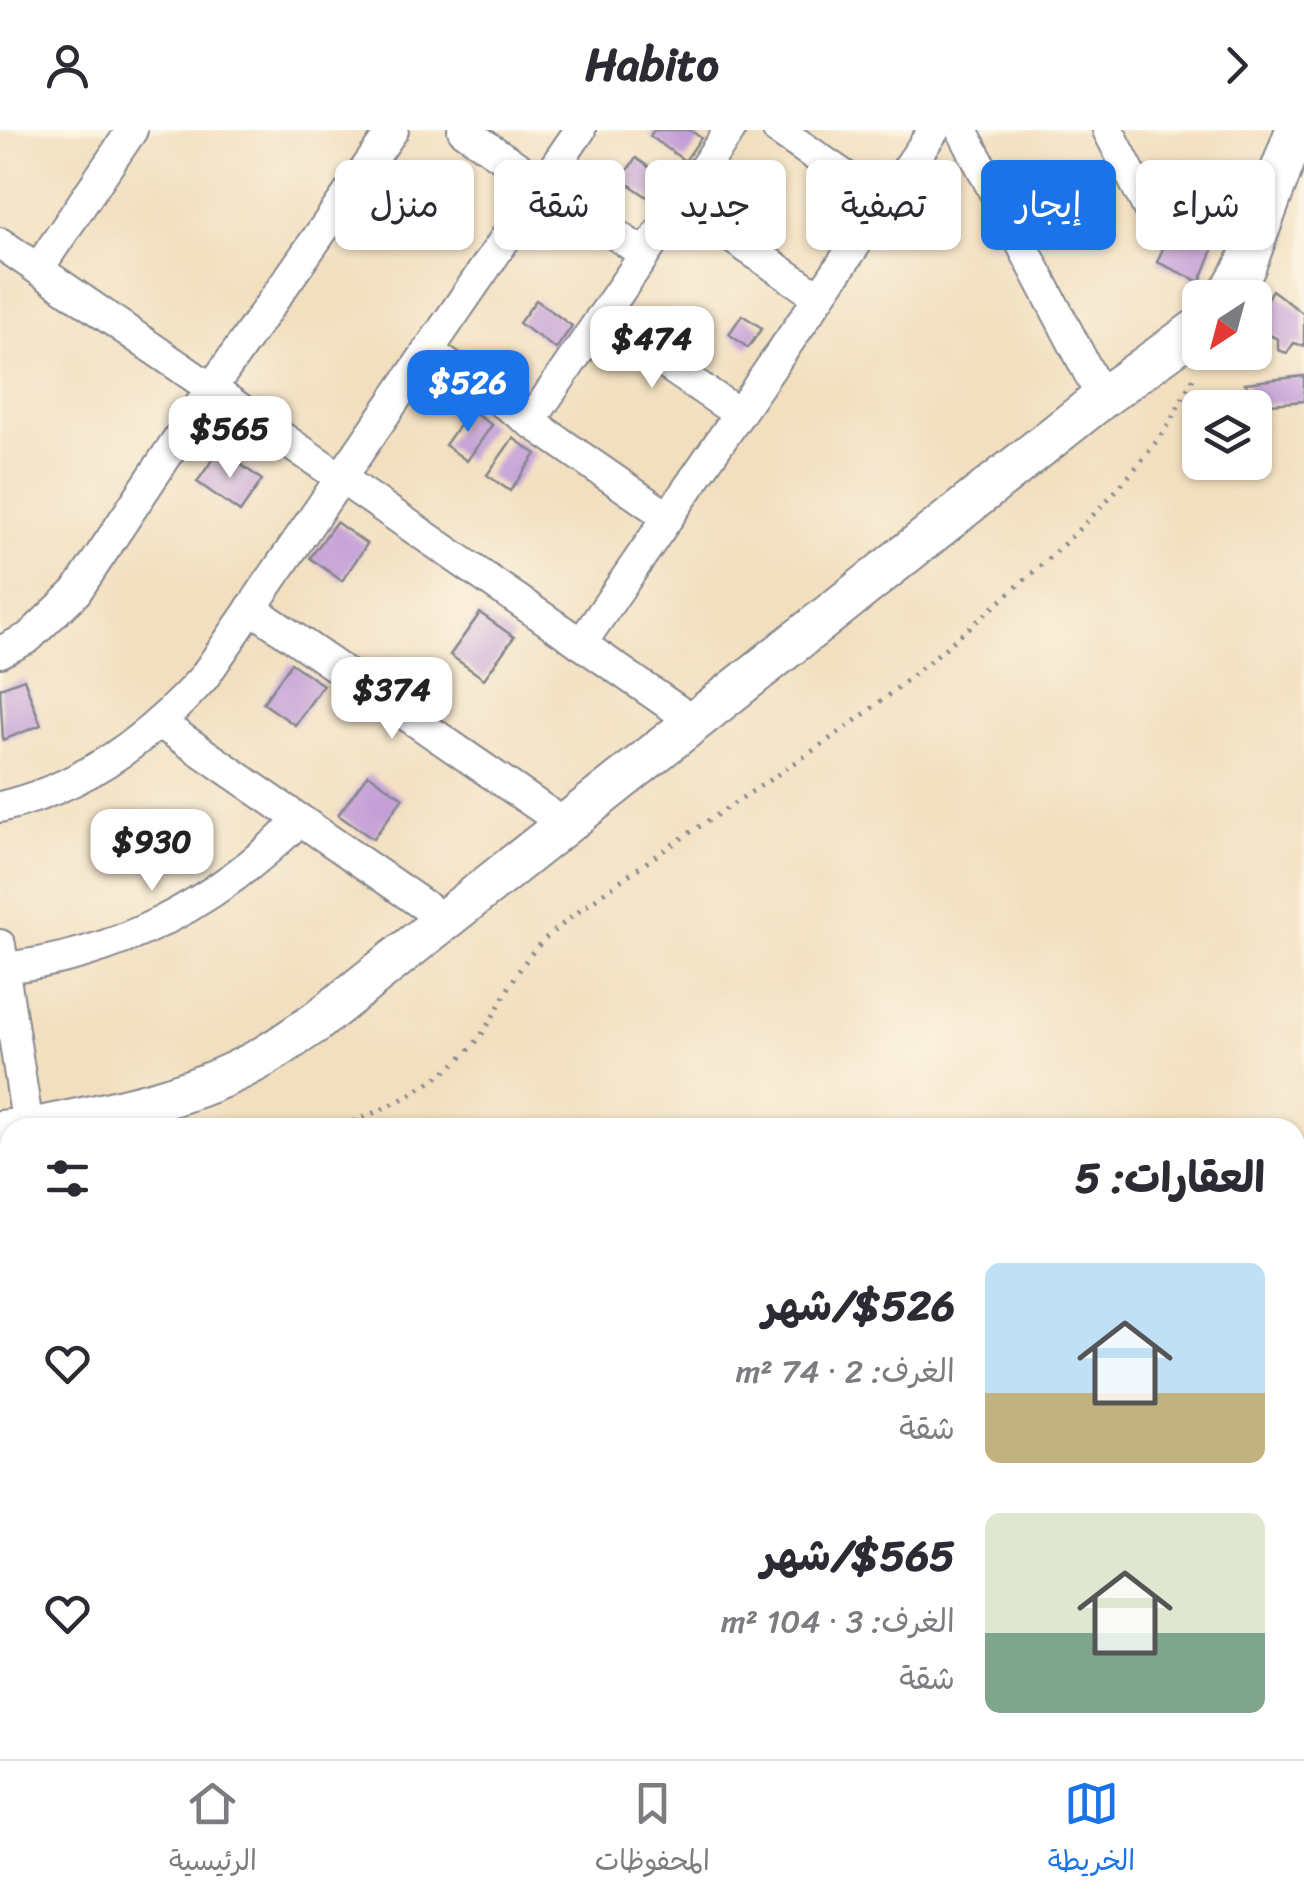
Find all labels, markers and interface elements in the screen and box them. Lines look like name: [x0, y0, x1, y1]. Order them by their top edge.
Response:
text: Habito: [585, 25, 719, 105]
icon: person: [40, 38, 95, 93]
icon: forward: [1209, 38, 1264, 93]
chip: منزل: [335, 160, 474, 250]
chip: شقة: [494, 160, 625, 250]
chip: جديد: [645, 160, 786, 250]
chip: تصفية: [806, 160, 961, 250]
chip: إيجار: [981, 160, 1116, 250]
chip: شراء: [1136, 160, 1275, 250]
north arrow: [1182, 280, 1272, 370]
map controls: [1182, 280, 1272, 480]
pin: $474: [593, 306, 711, 391]
text: $474: [612, 310, 692, 367]
pin: $526: [409, 350, 527, 435]
text: $526: [429, 354, 507, 411]
button: layers: [1182, 390, 1272, 480]
pin: $565: [171, 396, 289, 481]
text: $565: [191, 400, 269, 457]
pin: $374: [333, 657, 451, 742]
text: $374: [353, 661, 431, 718]
pin: $930: [93, 809, 211, 894]
text: $930: [113, 813, 191, 870]
text: العقارات: 5: [1075, 1141, 1265, 1215]
icon: filters: [40, 1151, 95, 1206]
text: $526/شهر: [762, 1269, 955, 1343]
icon: home: [1065, 1303, 1185, 1423]
icon: heart: [40, 1336, 95, 1391]
text: الغرف: 2 · 74 m²: [736, 1343, 955, 1400]
text: شقة: [899, 1400, 955, 1457]
text: $565/شهر: [761, 1519, 955, 1593]
icon: home: [1065, 1553, 1185, 1673]
icon: heart: [40, 1586, 95, 1641]
text: الغرف: 3 · 104 m²: [721, 1593, 955, 1650]
text: شقة: [899, 1650, 955, 1707]
tab: الرئيسية: [169, 1776, 257, 1885]
tab: المحفوظات: [595, 1776, 710, 1885]
tab: الخريطة: [1048, 1776, 1135, 1885]

